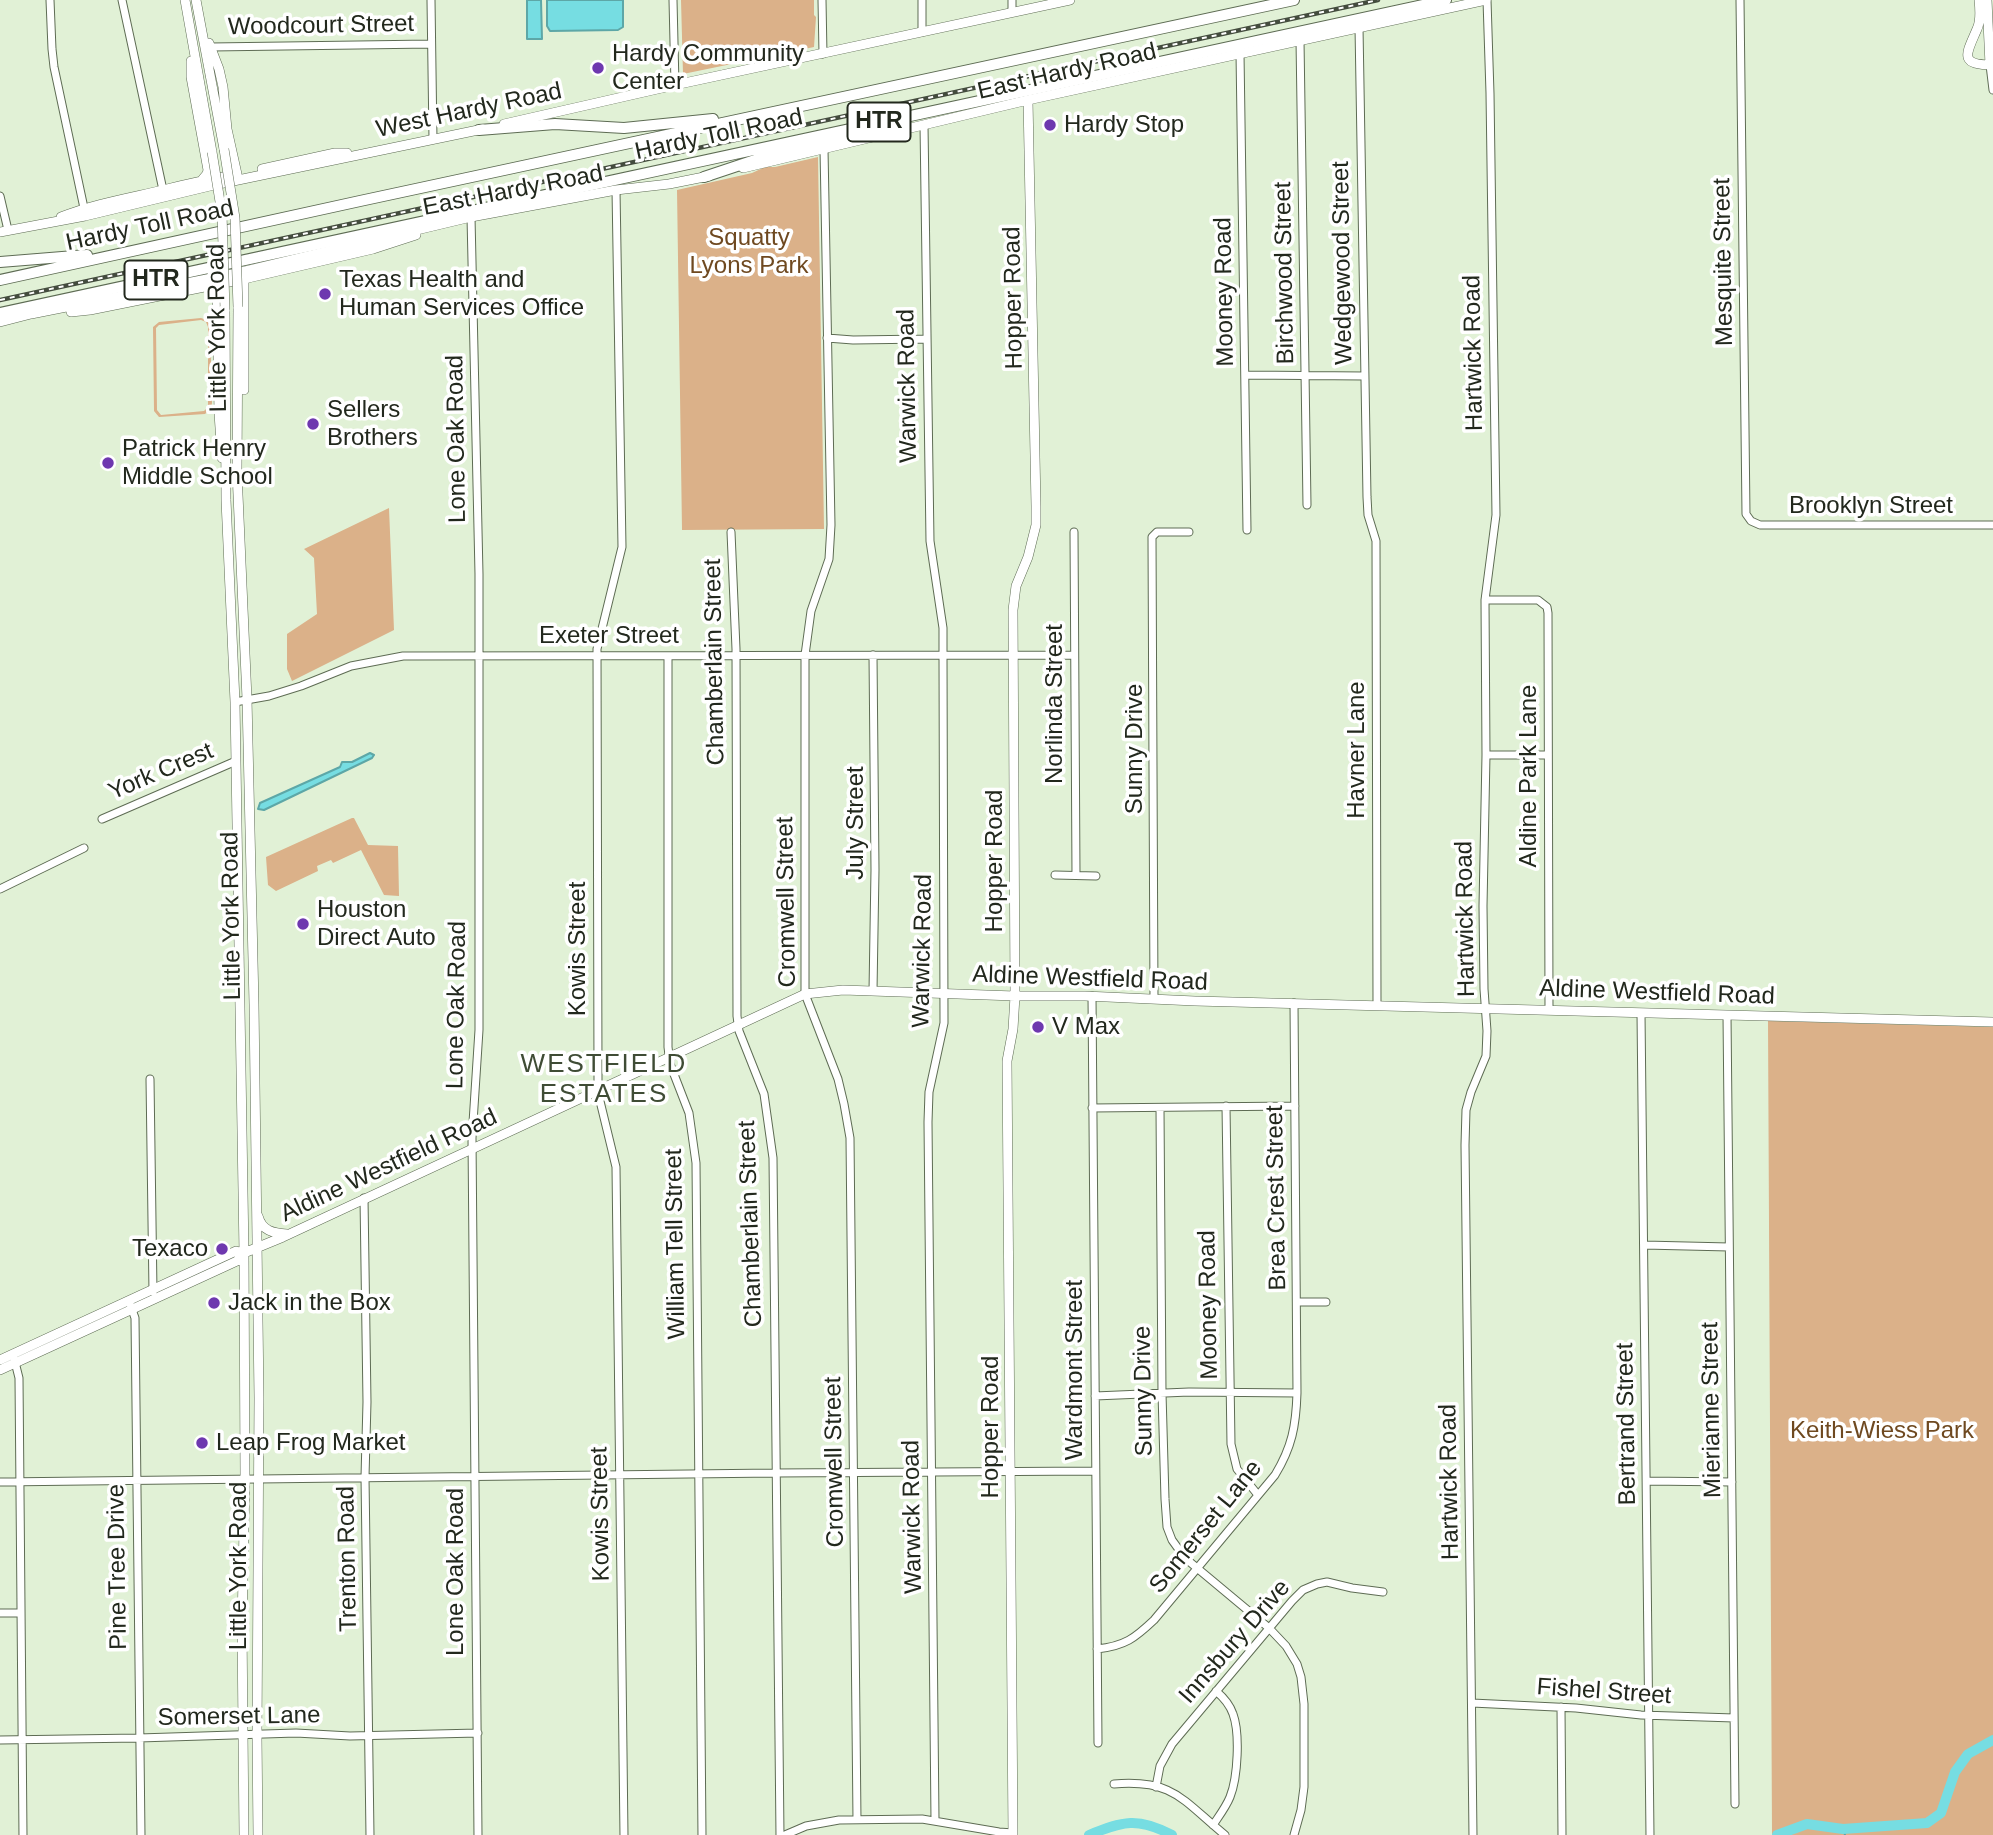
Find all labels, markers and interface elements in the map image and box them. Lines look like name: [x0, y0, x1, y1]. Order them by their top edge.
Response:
street label: Woodcourt Street: [228, 10, 414, 42]
street label: East Hardy Road: [975, 37, 1159, 107]
place label: Hardy Community Center: [612, 40, 804, 96]
marker: Hardy Community Center: [590, 60, 606, 76]
street label: West Hardy Road: [374, 77, 564, 145]
road number: HTR: [848, 102, 910, 141]
street label: Hardy Toll Road: [633, 103, 805, 167]
place label: Hardy Stop: [1064, 111, 1184, 139]
marker: Hardy Stop: [1042, 117, 1058, 133]
street label: East Hardy Road: [421, 159, 605, 223]
street label: Wedgewood Street: [1327, 161, 1359, 365]
street label: Mesquite Street: [1708, 178, 1740, 346]
street label: Birchwood Street: [1269, 181, 1301, 365]
street label: Hardy Toll Road: [64, 194, 236, 258]
street label: Mooney Road: [1209, 217, 1241, 367]
park label: Squatty Lyons Park: [689, 224, 809, 280]
street label: Hopper Road: [998, 226, 1030, 370]
street label: Little York Road: [202, 243, 234, 413]
road number: HTR: [124, 260, 188, 300]
place label: Texas Health and Human Services Office: [339, 266, 584, 322]
street label: Hartwick Road: [1458, 275, 1490, 431]
marker: Texas Health and Human Services Office: [317, 286, 333, 302]
street label: Warwick Road: [892, 309, 924, 463]
street label: Lone Oak Road: [441, 355, 473, 523]
place label: Sellers Brothers: [327, 396, 418, 452]
marker: Sellers Brothers: [305, 416, 321, 432]
place label: Patrick Henry Middle School: [122, 435, 273, 491]
marker: Patrick Henry Middle School: [100, 455, 116, 471]
street label: Brooklyn Street: [1789, 492, 1953, 520]
street label: Chamberlain Street: [699, 558, 731, 766]
street label: Exeter Street: [539, 622, 679, 650]
street label: Norlinda Street: [1041, 624, 1069, 784]
street label: Havner Lane: [1343, 681, 1371, 819]
street label: Sunny Drive: [1121, 684, 1149, 814]
street label: Aldine Park Lane: [1515, 685, 1543, 867]
street label: York Crest: [104, 737, 218, 807]
street label: July Street: [842, 766, 870, 880]
street label: Hopper Road: [981, 790, 1009, 932]
street label: Cromwell Street: [771, 816, 803, 988]
street label: Little York Road: [216, 831, 248, 1001]
street label: Hartwick Road: [1450, 841, 1482, 997]
street label: Warwick Road: [907, 874, 939, 1028]
street label: Kowis Street: [564, 882, 592, 1016]
place label: Houston Direct Auto: [317, 896, 436, 952]
marker: Houston Direct Auto: [295, 916, 311, 932]
street label: Lone Oak Road: [441, 921, 473, 1089]
street label: Aldine Westfield Road: [972, 960, 1208, 998]
street label: Aldine Westfield Road: [1539, 974, 1775, 1012]
place label: V Max: [1052, 1013, 1120, 1041]
marker: V Max: [1030, 1019, 1046, 1035]
district label: WESTFIELD ESTATES: [522, 1049, 686, 1110]
street label: Aldine Westfield Road: [276, 1103, 502, 1229]
street label: Brea Crest Street: [1261, 1105, 1293, 1291]
street label: Chamberlain Street: [733, 1120, 769, 1328]
street label: William Tell Street: [660, 1148, 692, 1340]
street label: Mooney Road: [1193, 1230, 1225, 1380]
place label: Texaco: [132, 1235, 208, 1263]
marker: Texaco: [214, 1241, 230, 1257]
street label: Wardmont Street: [1061, 1280, 1089, 1460]
place label: Jack in the Box: [228, 1289, 391, 1317]
marker: Jack in the Box: [206, 1295, 222, 1311]
street label: Mierianne Street: [1696, 1322, 1728, 1498]
street label: Sunny Drive: [1128, 1325, 1160, 1457]
street label: Bertrand Street: [1611, 1342, 1643, 1506]
street label: Hopper Road: [977, 1356, 1005, 1498]
street label: Cromwell Street: [819, 1376, 851, 1548]
street label: Hartwick Road: [1434, 1404, 1466, 1560]
park label: Keith-Wiess Park: [1790, 1417, 1974, 1445]
place label: Leap Frog Market: [216, 1429, 405, 1457]
marker: Leap Frog Market: [194, 1435, 210, 1451]
street label: Warwick Road: [897, 1440, 929, 1594]
street label: Kowis Street: [585, 1446, 617, 1582]
street label: Somerset Lane: [1144, 1455, 1268, 1599]
street label: Little York Road: [225, 1482, 253, 1650]
street label: Pine Tree Drive: [102, 1484, 134, 1650]
street label: Trenton Road: [332, 1486, 364, 1632]
street label: Lone Oak Road: [442, 1488, 470, 1656]
street label: Innsbury Drive: [1173, 1574, 1297, 1710]
street label: Fishel Street: [1536, 1673, 1672, 1711]
street label: Somerset Lane: [157, 1701, 321, 1733]

